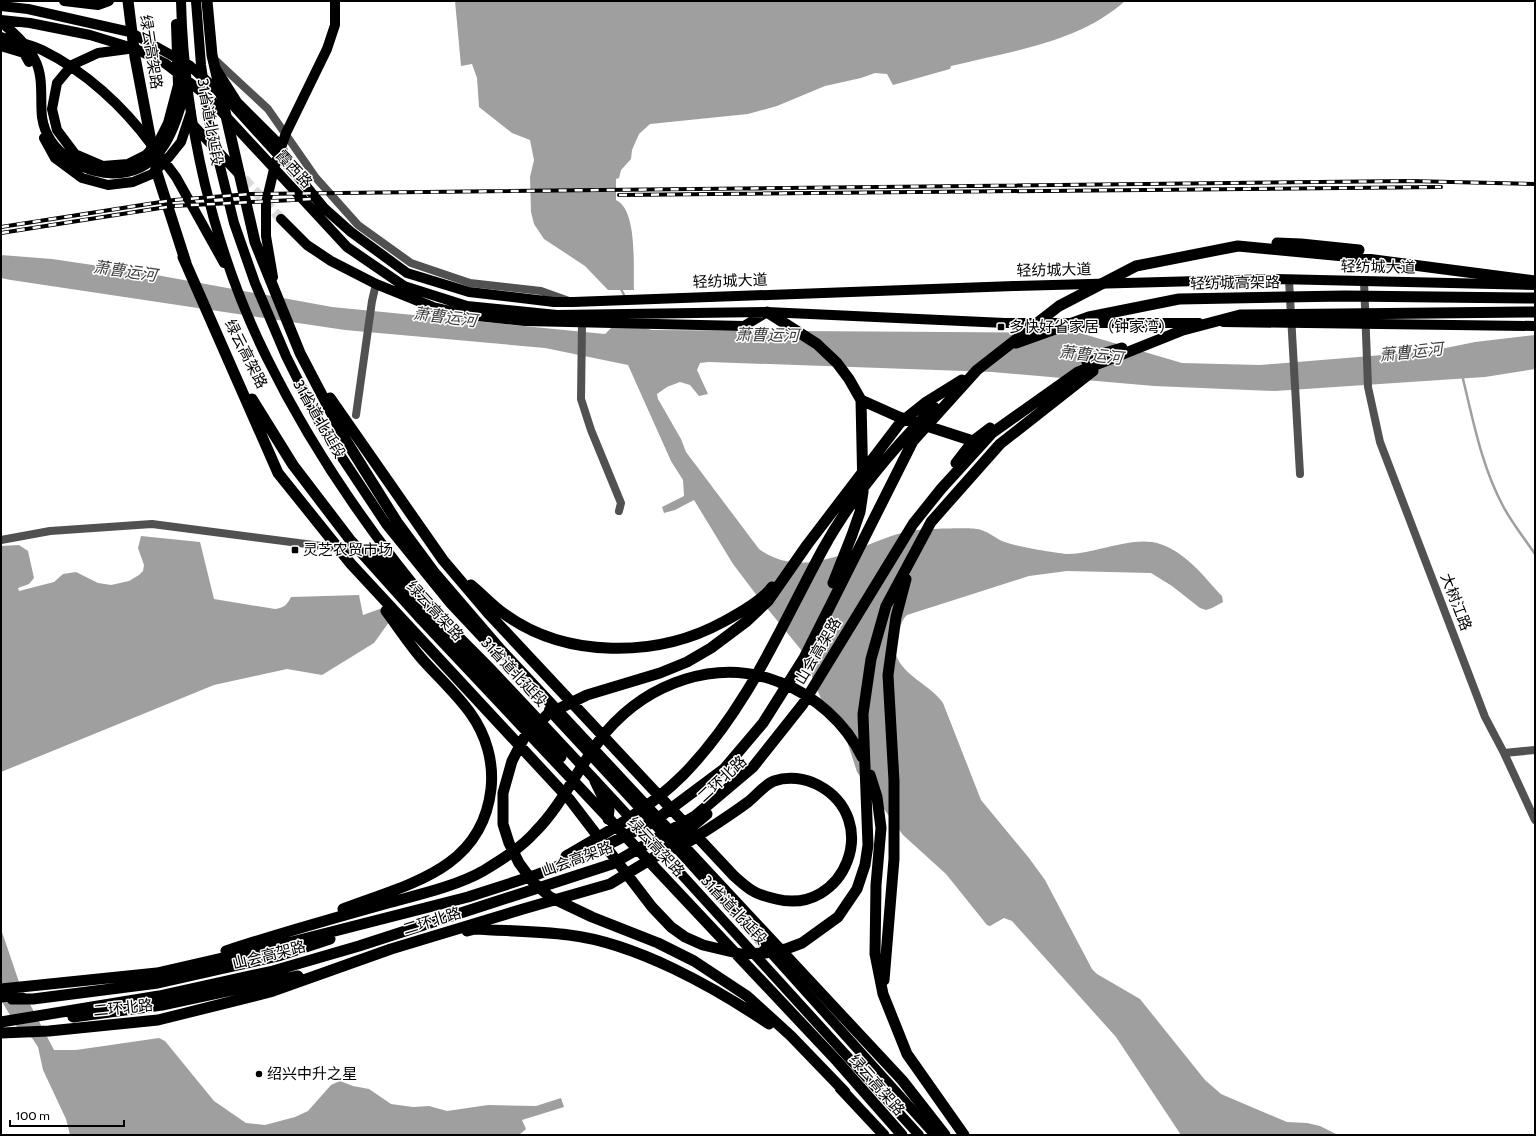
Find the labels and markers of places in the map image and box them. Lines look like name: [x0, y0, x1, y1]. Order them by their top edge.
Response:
place label: 多快好省家居（钟家湾）: [1009, 318, 1174, 336]
marker: 多快好省家居（钟家湾）: [996, 322, 1006, 332]
place label: 灵芝农贸市场: [303, 541, 393, 559]
marker: 灵芝农贸市场: [290, 545, 300, 555]
place label: 绍兴中升之星: [267, 1065, 357, 1083]
marker: 绍兴中升之星: [254, 1069, 264, 1079]

